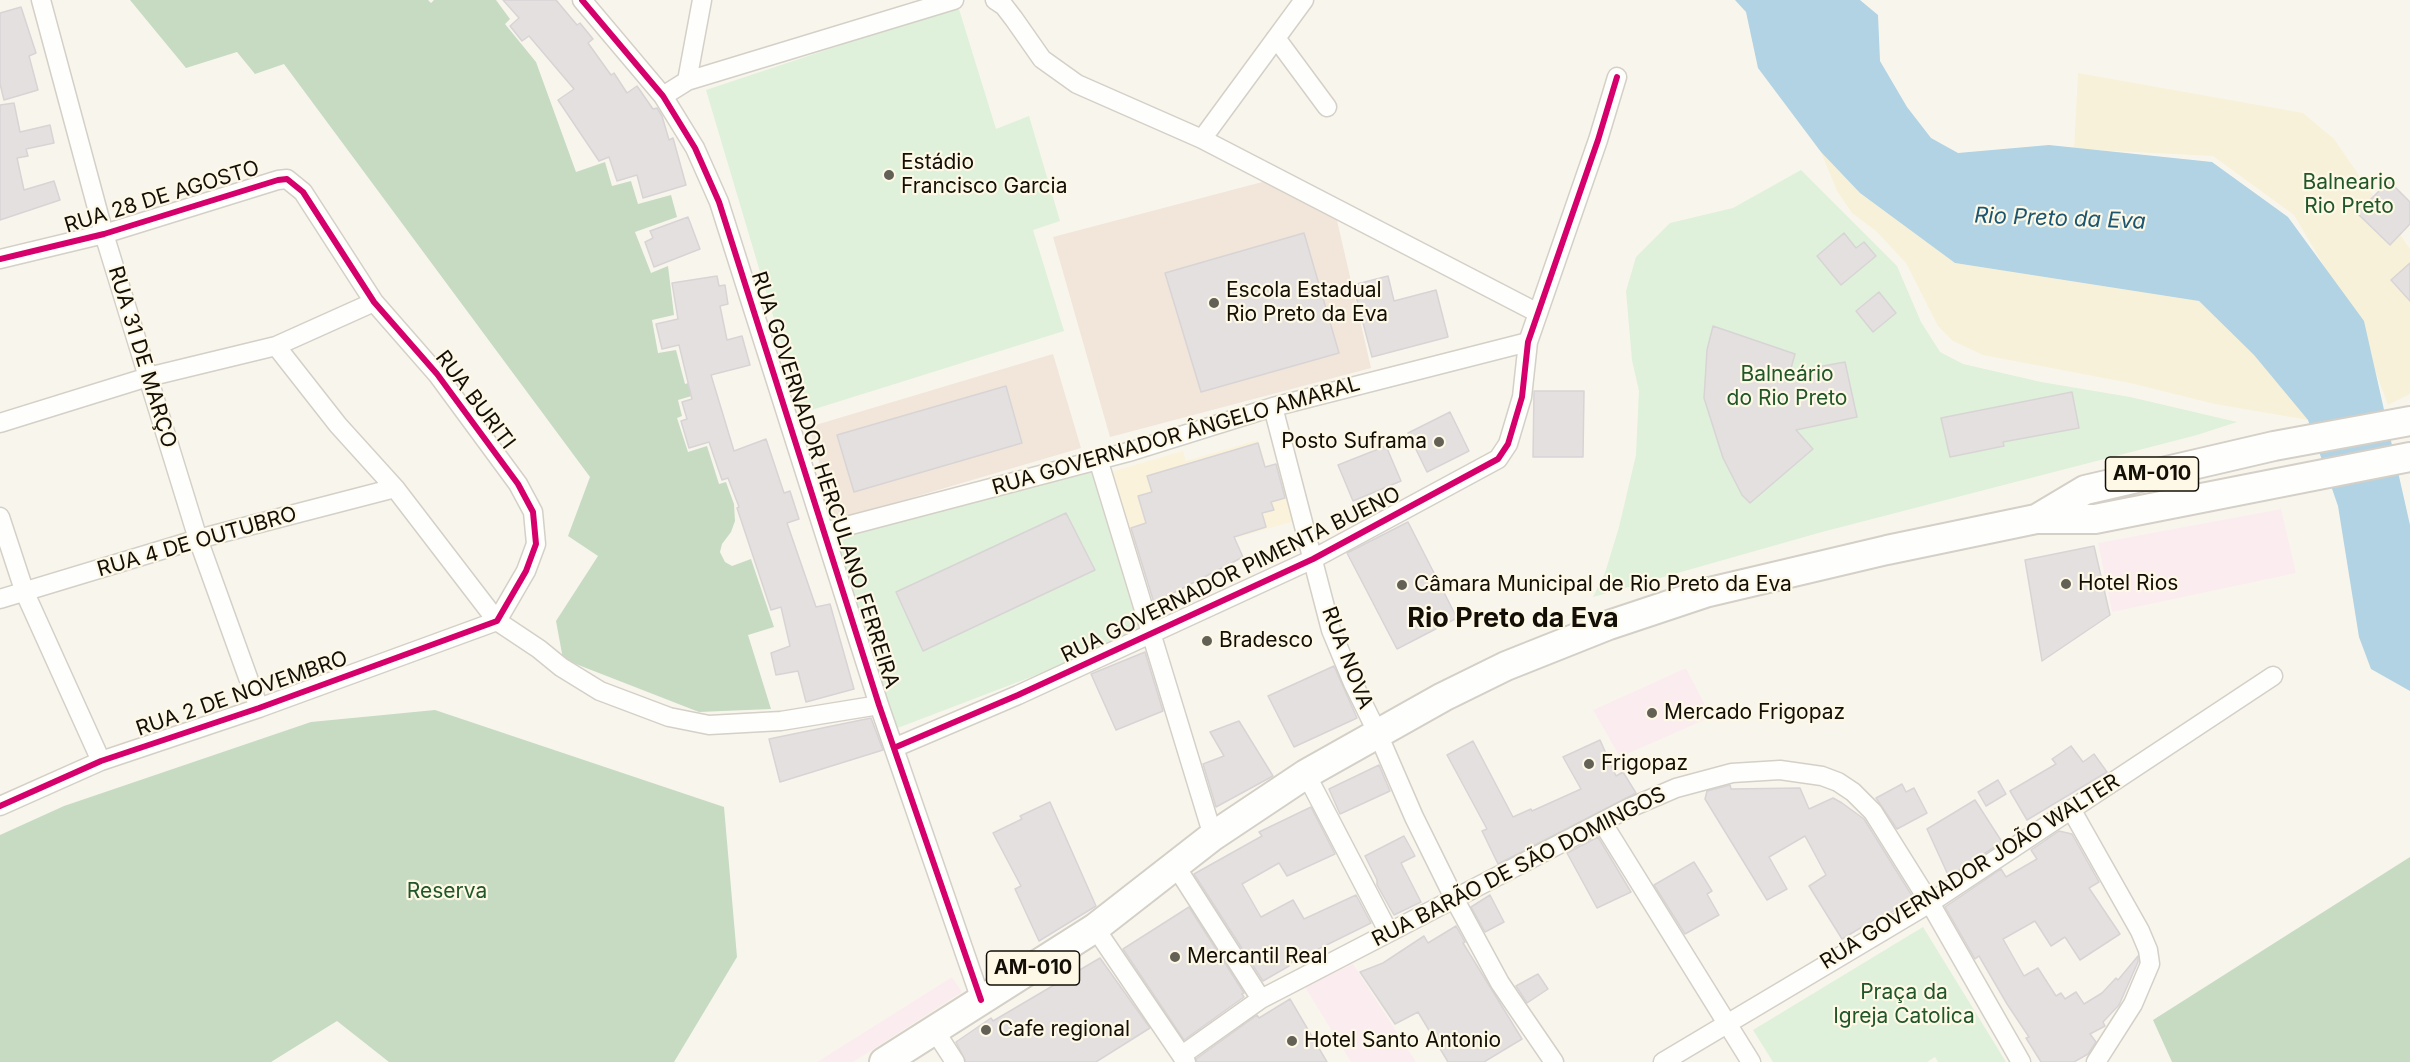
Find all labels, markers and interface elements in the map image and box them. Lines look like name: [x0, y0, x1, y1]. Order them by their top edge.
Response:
place label: Estádio Francisco Garcia: [901, 150, 1067, 200]
street label: RUA 28 DE AGOSTO: [62, 155, 262, 239]
marker: Estádio Francisco Garcia: [882, 168, 896, 182]
park label: Balneario Rio Preto: [2302, 170, 2396, 220]
water label: Rio Preto da Eva: [1974, 203, 2146, 235]
street label: RUA 31 DE MARÇO: [102, 263, 182, 451]
street label: RUA GOVERNADOR HERCULANO FERREIRA: [746, 268, 904, 692]
place label: Escola Estadual Rio Preto da Eva: [1226, 278, 1388, 328]
marker: Escola Estadual Rio Preto da Eva: [1207, 296, 1221, 310]
street label: RUA BURITI: [430, 346, 520, 454]
park label: Balneário do Rio Preto: [1727, 362, 1847, 412]
street label: RUA GOVERNADOR ÂNGELO AMARAL: [989, 371, 1363, 501]
place label: Posto Suframa: [1281, 429, 1427, 455]
marker: Posto Suframa: [1432, 435, 1446, 449]
road number: AM-010: [2106, 457, 2198, 491]
street label: RUA GOVERNADOR PIMENTA BUENO: [1057, 482, 1405, 668]
street label: RUA 4 DE OUTUBRO: [94, 501, 300, 583]
place label: Hotel Rios: [2078, 571, 2178, 597]
place label: Câmara Municipal de Rio Preto da Eva: [1414, 572, 1792, 598]
marker: Hotel Rios: [2059, 577, 2073, 591]
marker: Câmara Municipal de Rio Preto da Eva: [1395, 578, 1409, 592]
street label: RUA NOVA: [1316, 603, 1378, 713]
district label: Rio Preto da Eva: [1407, 603, 1619, 635]
place label: Bradesco: [1219, 628, 1313, 654]
marker: Bradesco: [1200, 634, 1214, 648]
street label: RUA 2 DE NOVEMBRO: [133, 646, 351, 742]
place label: Mercado Frigopaz: [1664, 700, 1845, 726]
marker: Mercado Frigopaz: [1645, 706, 1659, 720]
place label: Frigopaz: [1601, 751, 1688, 777]
marker: Frigopaz: [1582, 757, 1596, 771]
street label: RUA GOVERNADOR JOÃO WALTER: [1816, 769, 2124, 975]
street label: RUA BARÃO DE SÃO DOMINGOS: [1368, 782, 1670, 952]
park label: Reserva: [407, 879, 487, 905]
place label: Mercantil Real: [1187, 944, 1328, 970]
marker: Mercantil Real: [1168, 950, 1182, 964]
road number: AM-010: [986, 951, 1080, 985]
park label: Praça da Igreja Catolica: [1833, 980, 1975, 1030]
place label: Cafe regional: [998, 1017, 1130, 1043]
marker: Cafe regional: [979, 1023, 993, 1037]
place label: Hotel Santo Antonio: [1304, 1028, 1501, 1054]
marker: Hotel Santo Antonio: [1285, 1034, 1299, 1048]

